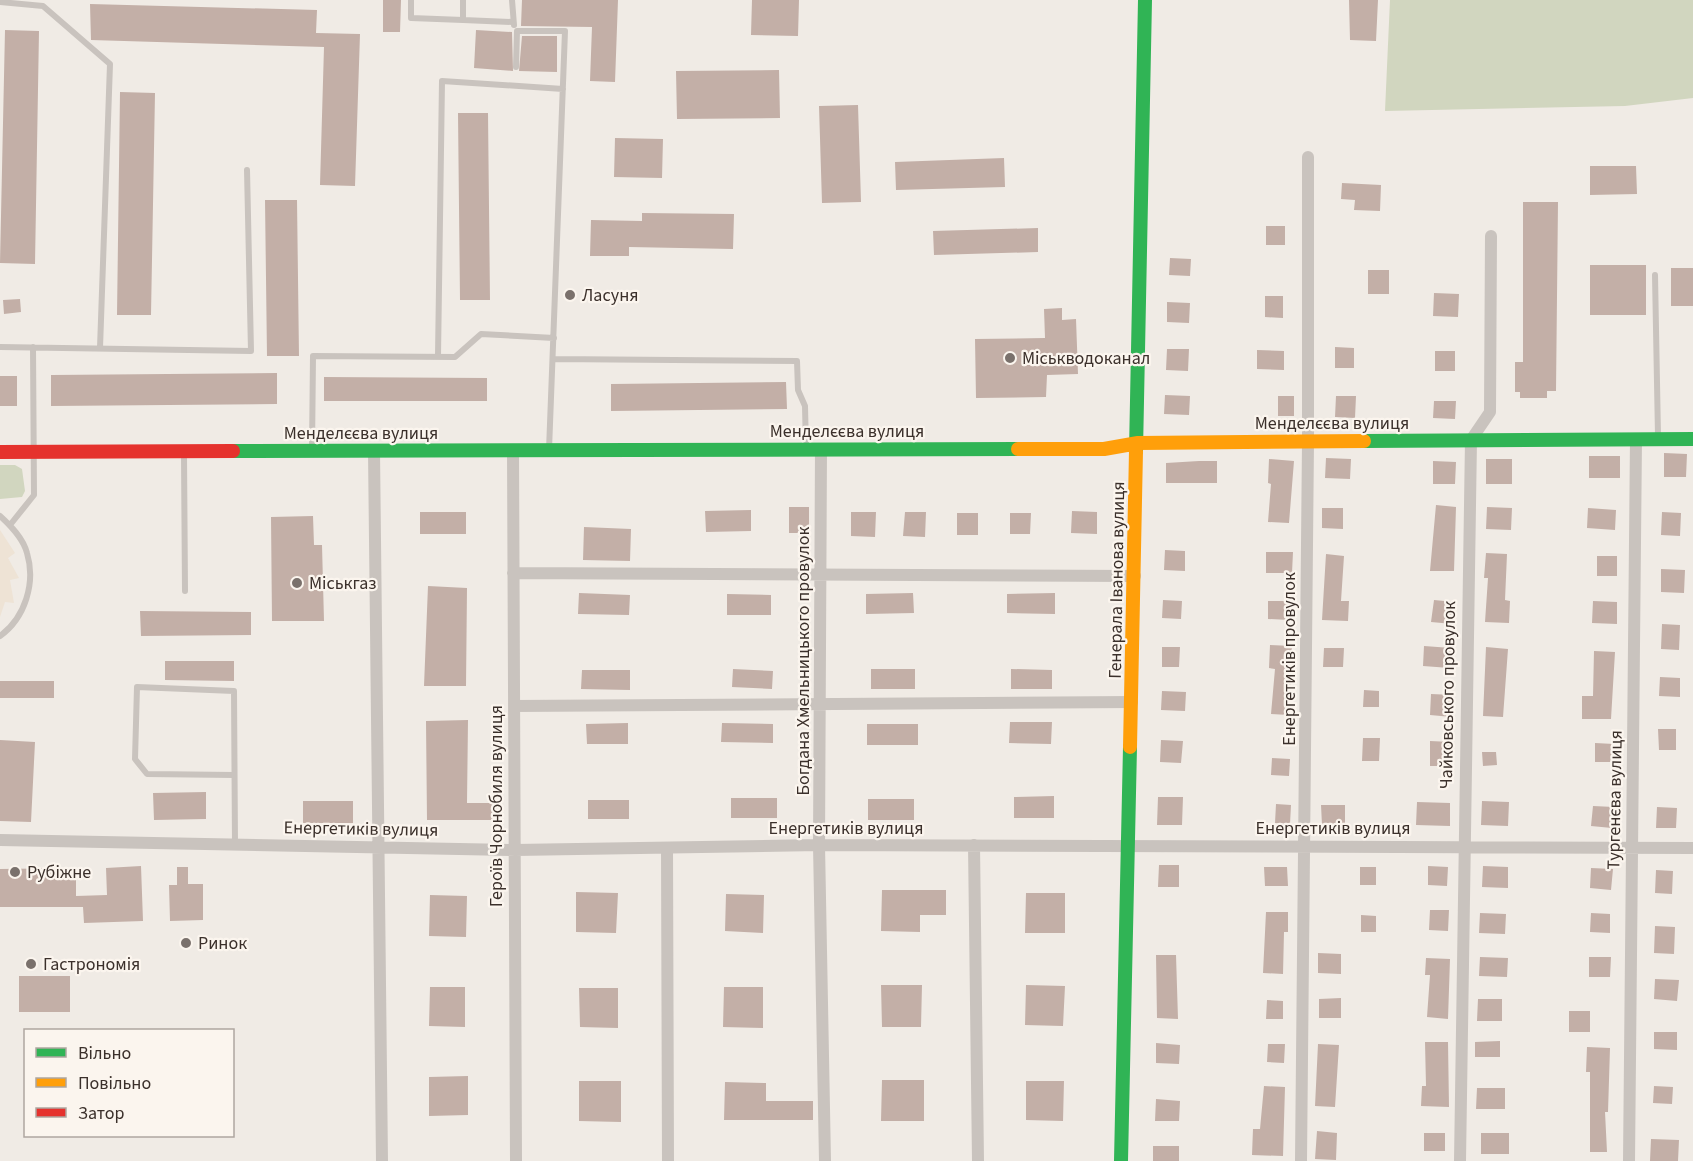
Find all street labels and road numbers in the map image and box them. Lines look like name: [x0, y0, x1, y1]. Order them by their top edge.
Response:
street label: Менделєєва вулиця: [1255, 411, 1409, 436]
street label: Менделєєва вулиця: [770, 419, 924, 444]
street label: Менделєєва вулиця: [284, 421, 438, 446]
street label: Генерала Іванова вулиця: [1103, 481, 1131, 679]
street label: Богдана Хмельницького провулок: [791, 526, 816, 795]
street label: Енергетиків провулок: [1277, 572, 1302, 746]
street label: Чайковського провулок: [1434, 601, 1462, 789]
street label: Героїв Чорнобиля вулиця: [484, 705, 509, 907]
street label: Тургенєва вулиця: [1601, 730, 1629, 870]
street label: Енергетиків вулиця: [283, 815, 439, 843]
street label: Енергетиків вулиця: [769, 816, 923, 841]
street label: Енергетиків вулиця: [1256, 816, 1410, 841]

